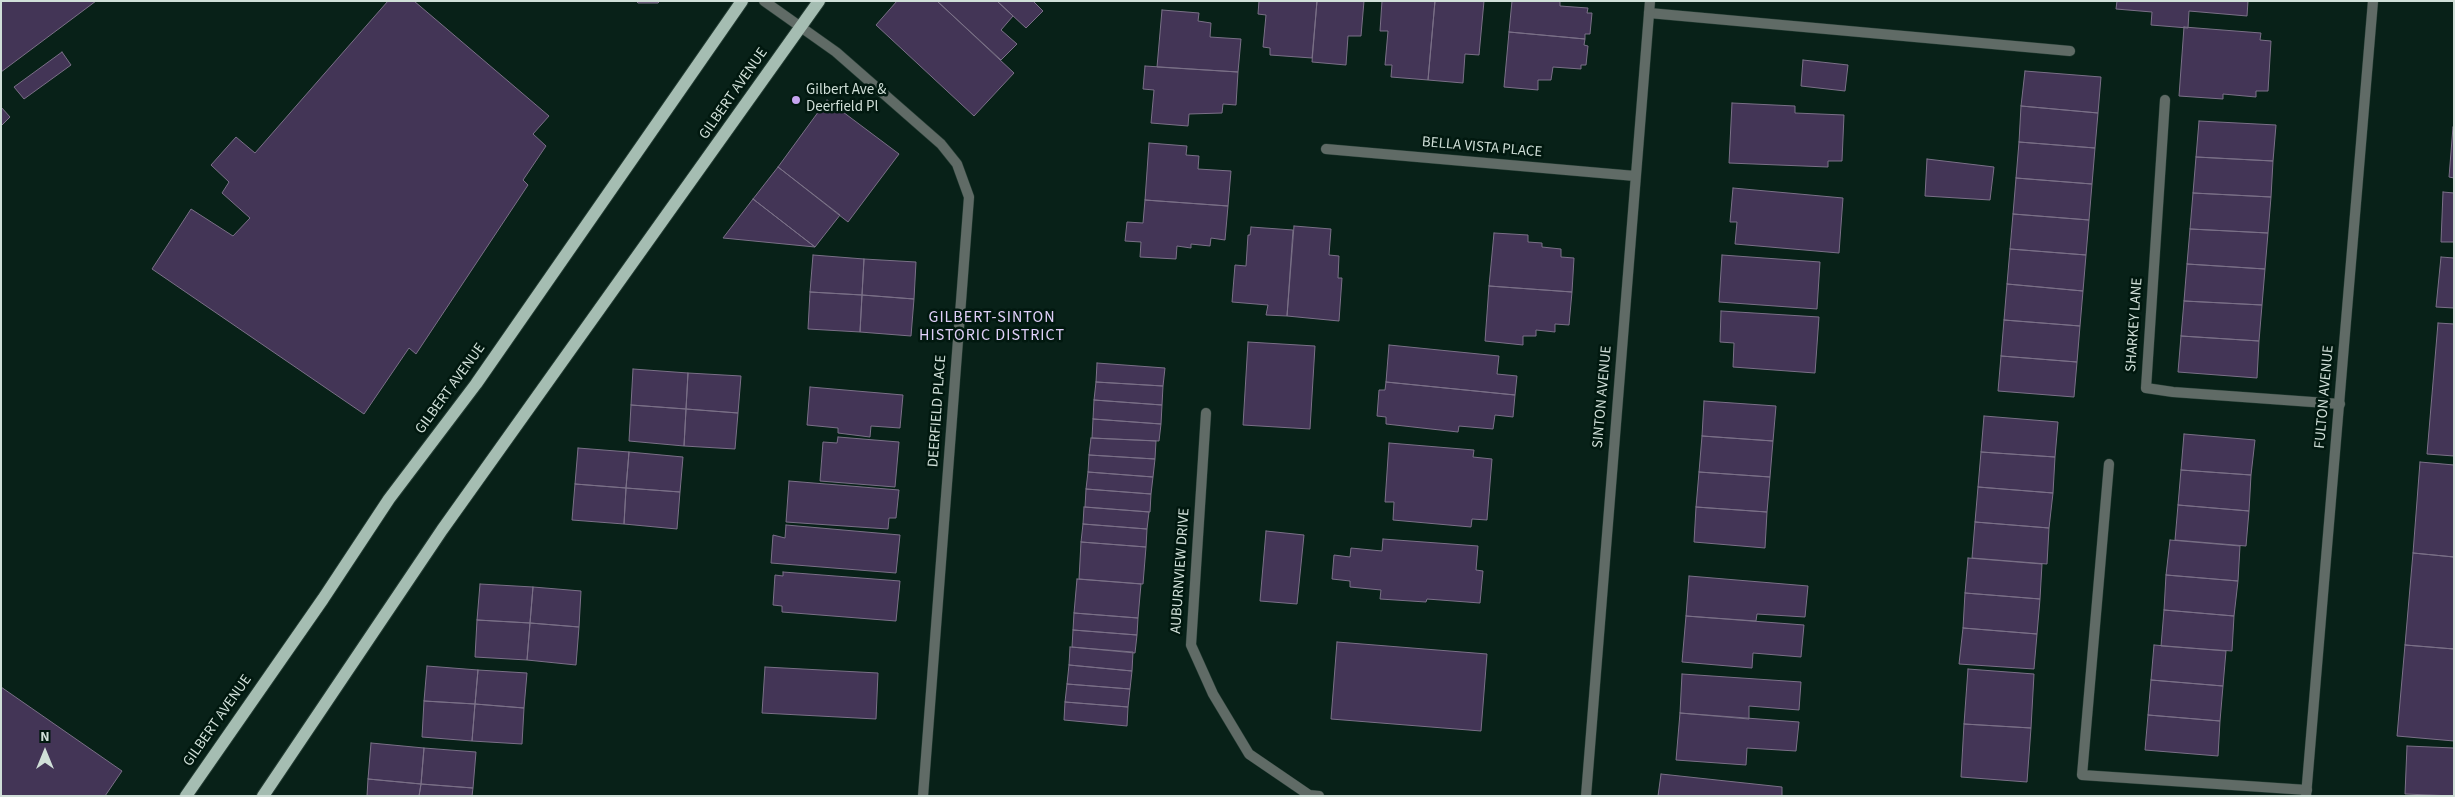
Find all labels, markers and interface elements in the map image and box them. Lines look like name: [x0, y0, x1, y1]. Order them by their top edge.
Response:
street label: GILBERT AVENUE: [696, 45, 772, 143]
place label: Gilbert Ave & Deerfield Pl: [806, 82, 886, 117]
marker: Gilbert Ave & Deerfield Pl: [790, 94, 802, 106]
street label: BELLA VISTA PLACE: [1421, 134, 1543, 162]
street label: SHARKEY LANE: [2123, 277, 2147, 373]
district label: GILBERT-SINTON HISTORIC DISTRICT: [917, 308, 1067, 346]
street label: GILBERT AVENUE: [412, 340, 490, 438]
street label: SINTON AVENUE: [1590, 345, 1616, 449]
street label: FULTON AVENUE: [2312, 345, 2338, 449]
street label: DEERFIELD PLACE: [925, 354, 951, 468]
street label: AUBURNVIEW DRIVE: [1168, 508, 1194, 634]
street label: GILBERT AVENUE: [180, 672, 256, 770]
north arrow: [20, 727, 70, 777]
text: N: [40, 727, 50, 747]

